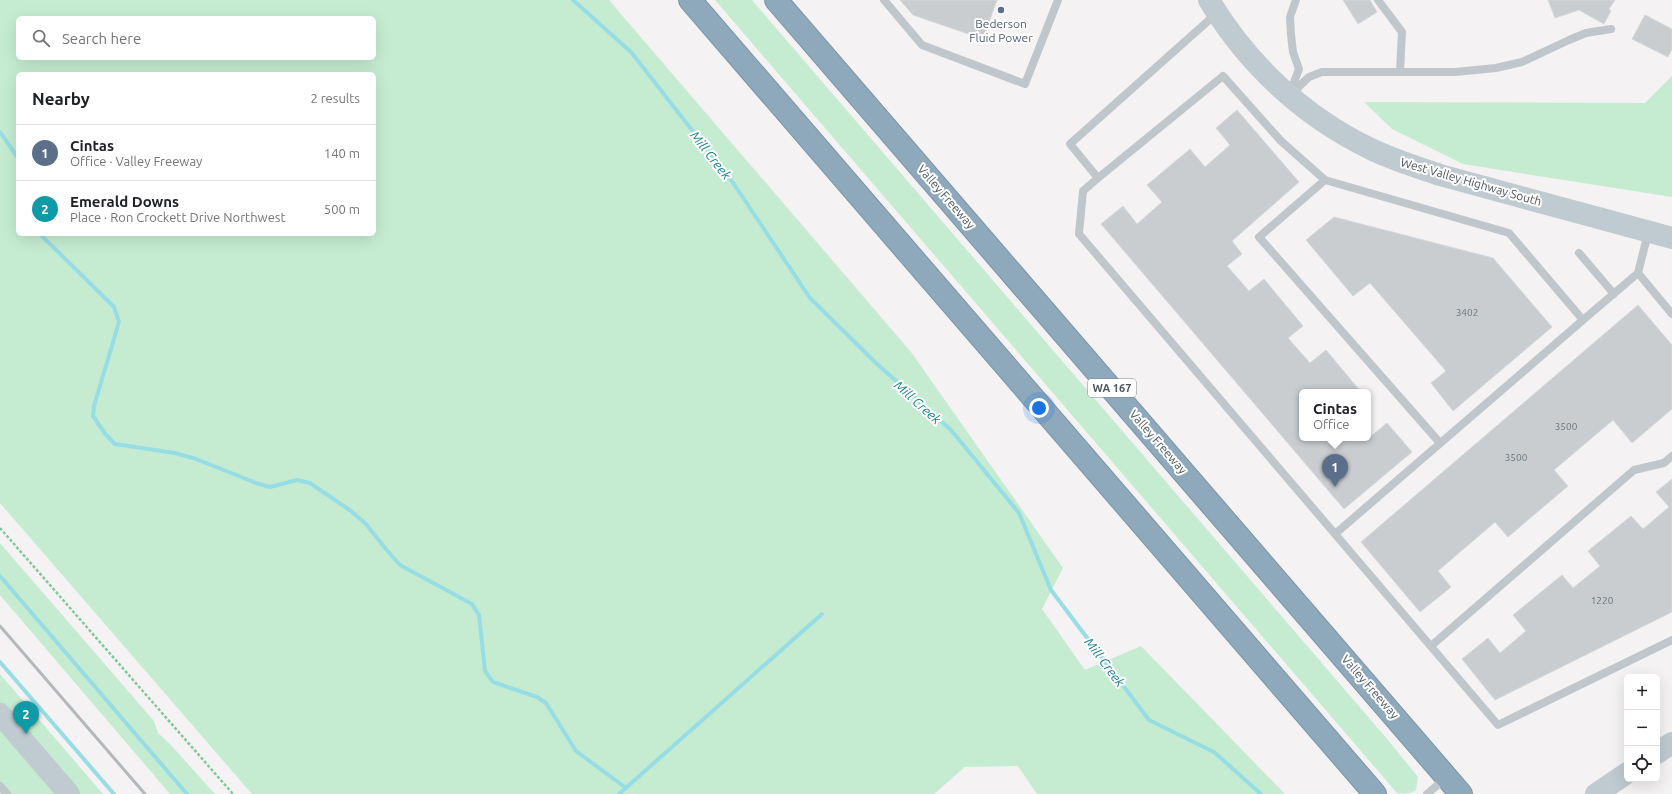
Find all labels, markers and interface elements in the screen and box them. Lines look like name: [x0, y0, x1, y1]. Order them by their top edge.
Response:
marker: Bederson Fluid Power: [996, 5, 1006, 15]
search box: [16, 16, 376, 60]
place label: Bederson Fluid Power: [969, 17, 1033, 44]
icon: search: [30, 27, 52, 49]
text: Search here: [62, 30, 141, 47]
text: Nearby: [32, 89, 90, 108]
text: 2 results: [310, 91, 360, 105]
water label: Mill Creek: [688, 128, 734, 182]
text: Cintas: [70, 137, 114, 154]
text: 1: [41, 146, 49, 160]
text: 140 m: [324, 146, 360, 160]
text: Office · Valley Freeway: [70, 154, 202, 168]
street label: West Valley Highway South: [1399, 155, 1543, 208]
street label: Valley Freeway: [915, 162, 978, 231]
text: Emerald Downs: [70, 193, 179, 210]
text: 2: [41, 202, 49, 216]
text: 500 m: [324, 202, 360, 216]
text: Place · Ron Crockett Drive Northwest: [70, 210, 286, 224]
house number: 3402: [1456, 307, 1478, 318]
water label: Mill Creek: [892, 378, 944, 427]
road number: WA 167: [1088, 379, 1136, 397]
popup: [1299, 389, 1371, 441]
your location: [1029, 398, 1049, 418]
text: Cintas: [1313, 400, 1357, 417]
street label: Valley Freeway: [1127, 407, 1190, 476]
text: Office: [1313, 417, 1349, 431]
house number: 3500: [1555, 421, 1578, 432]
house number: 3500: [1505, 452, 1528, 463]
pin: 1: [1322, 454, 1348, 487]
house number: 1220: [1591, 595, 1614, 606]
water label: Mill Creek: [1082, 635, 1128, 689]
street label: Valley Freeway: [1339, 652, 1402, 721]
map controls: [1624, 674, 1660, 782]
button: +: [1624, 674, 1660, 710]
pin: 2: [13, 701, 39, 734]
button: −: [1624, 710, 1660, 746]
button: locate: [1624, 746, 1660, 782]

